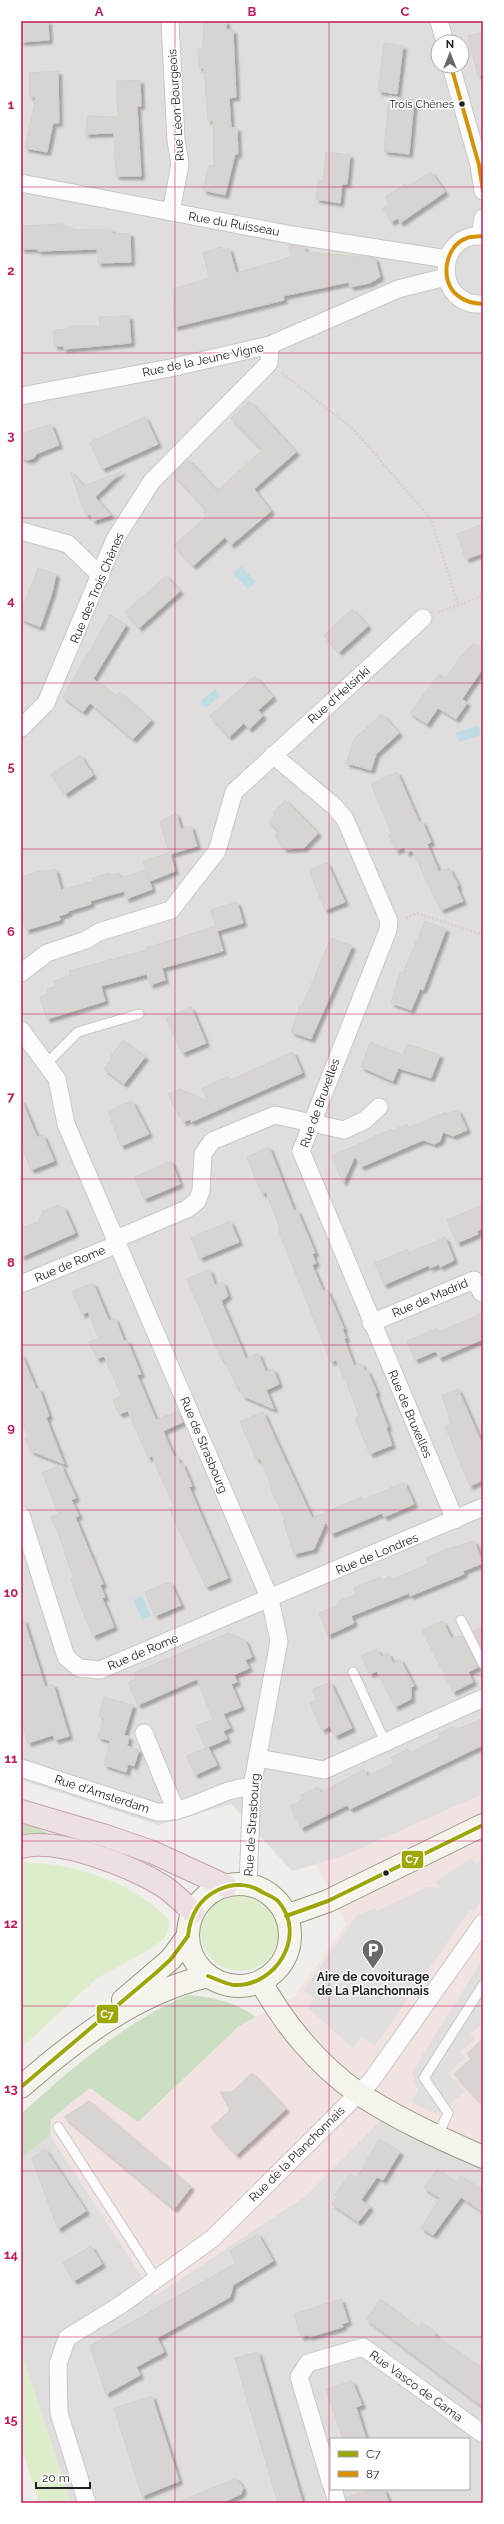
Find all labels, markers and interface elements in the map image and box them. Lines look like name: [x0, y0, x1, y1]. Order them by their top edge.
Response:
text: A: [95, 4, 104, 19]
text: B: [248, 4, 257, 19]
text: C: [401, 4, 410, 19]
north arrow: [430, 34, 470, 74]
text: N: [446, 38, 454, 51]
street label: Rue Léon Bourgeois: [165, 48, 187, 162]
text: 1: [8, 97, 15, 112]
place label: Trois Chênes: [389, 98, 454, 111]
marker: Trois Chênes: [457, 99, 467, 109]
street label: Rue du Ruisseau: [187, 209, 281, 239]
text: 2: [7, 263, 15, 278]
street label: Rue de la Jeune Vigne: [141, 340, 265, 380]
text: 3: [7, 428, 15, 443]
street label: Rue des Trois Chênes: [67, 530, 127, 645]
text: 4: [7, 593, 15, 608]
street label: Rue d'Helsinki: [305, 664, 373, 726]
text: 5: [7, 759, 15, 774]
text: 6: [7, 924, 15, 939]
street label: Rue de Bruxelles: [297, 1056, 343, 1150]
text: 7: [7, 1089, 15, 1104]
street label: Rue de Rome: [33, 1243, 107, 1285]
text: 8: [7, 1255, 15, 1270]
street label: Rue de Madrid: [390, 1276, 470, 1320]
street label: Rue de Bruxelles: [385, 1368, 435, 1460]
street label: Rue de Strasbourg: [177, 1395, 231, 1495]
text: 9: [7, 1420, 15, 1435]
street label: Rue de Londres: [334, 1530, 420, 1578]
text: 10: [4, 1585, 18, 1600]
street label: Rue de Rome: [106, 1631, 180, 1673]
text: 11: [5, 1751, 18, 1766]
street label: Rue d'Amsterdam: [53, 1772, 151, 1816]
street label: Rue de Strasbourg: [241, 1773, 263, 1877]
line badge: C7: [401, 1850, 424, 1869]
text: C7: [405, 1853, 420, 1866]
unlabelled marker: [381, 1868, 391, 1878]
text: 12: [4, 1916, 18, 1931]
parking icon: Aire de covoiturage de La Planchonnais: [360, 1937, 386, 1970]
place label: Aire de covoiturage de La Planchonnais: [317, 1970, 429, 1998]
line badge: C7: [96, 2004, 119, 2024]
text: C7: [100, 2008, 115, 2021]
text: 13: [4, 2081, 18, 2096]
street label: Rue de la Planchonnais: [246, 2103, 348, 2205]
text: 14: [4, 2247, 18, 2262]
street label: Rue Vasco de Gama: [367, 2348, 465, 2424]
text: 15: [4, 2412, 18, 2427]
legend: [330, 2438, 470, 2490]
text: C7: [366, 2447, 381, 2461]
scale bar: [36, 2464, 90, 2490]
text: 87: [366, 2467, 380, 2481]
text: 20 m: [42, 2471, 70, 2485]

